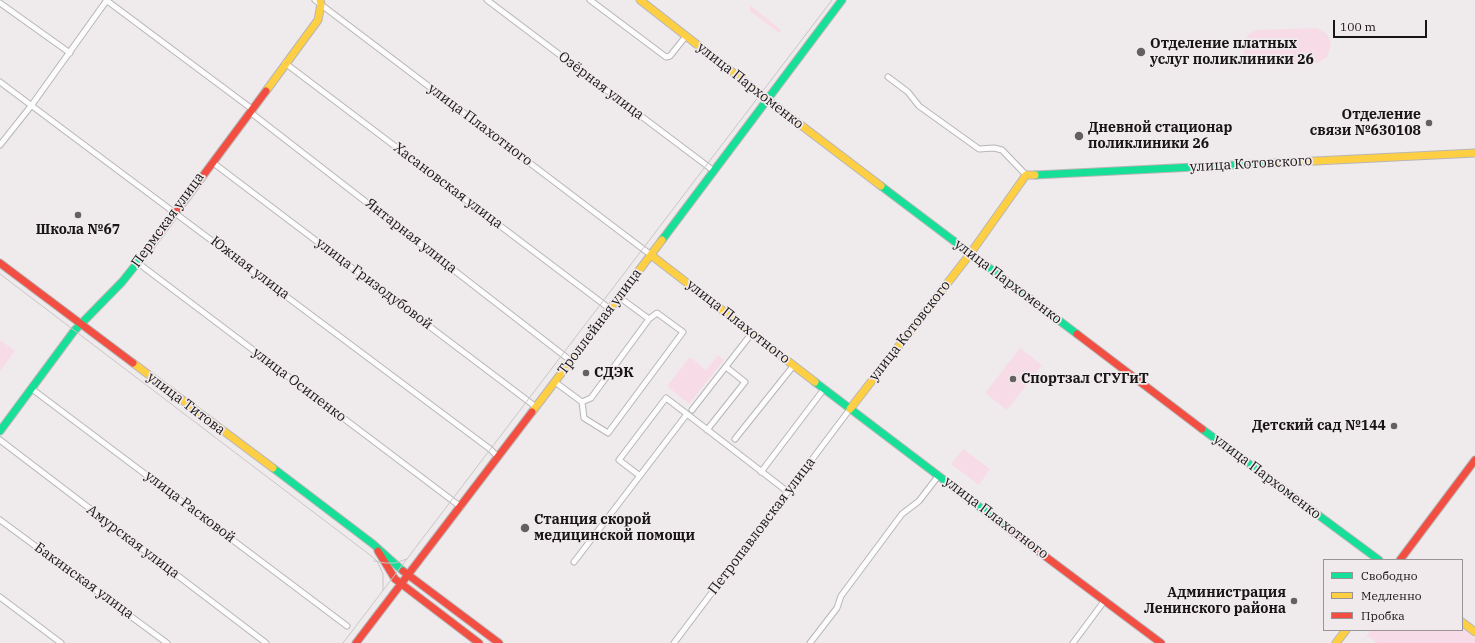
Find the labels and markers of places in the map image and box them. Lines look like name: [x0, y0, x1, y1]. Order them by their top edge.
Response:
place label: Отделение платных услуг поликлиники 26: [1150, 36, 1314, 68]
marker: Отделение платных услуг поликлиники 26: [1135, 46, 1147, 58]
place label: Отделение связи №630108: [1310, 107, 1421, 140]
marker: Отделение связи №630108: [1424, 118, 1434, 128]
place label: Дневной стационар поликлиники 26: [1088, 120, 1232, 152]
marker: Дневной стационар поликлиники 26: [1073, 130, 1085, 142]
marker: Школа №67: [73, 210, 83, 220]
place label: Школа №67: [36, 222, 120, 238]
place label: СДЭК: [594, 365, 634, 381]
marker: СДЭК: [581, 368, 591, 378]
place label: Спортзал СГУГиТ: [1021, 371, 1149, 387]
marker: Спортзал СГУГиТ: [1008, 374, 1018, 384]
place label: Детский сад №144: [1252, 418, 1386, 434]
marker: Детский сад №144: [1389, 421, 1399, 431]
place label: Станция скорой медицинской помощи: [534, 512, 695, 544]
marker: Станция скорой медицинской помощи: [519, 522, 531, 534]
place label: Администрация Ленинского района: [1144, 585, 1286, 618]
marker: Администрация Ленинского района: [1289, 596, 1299, 606]

